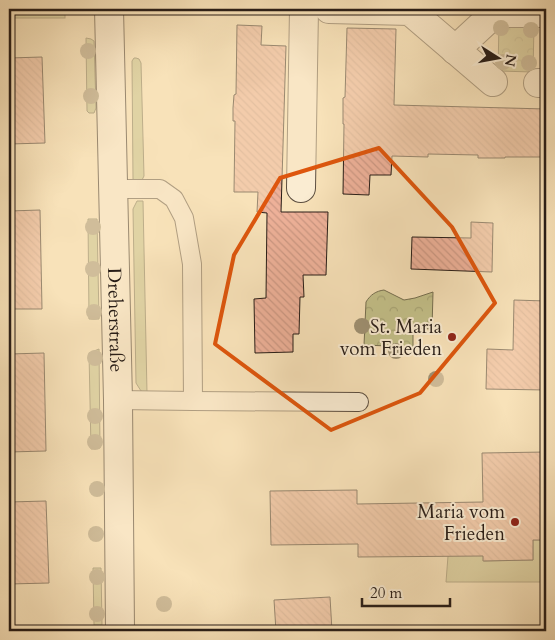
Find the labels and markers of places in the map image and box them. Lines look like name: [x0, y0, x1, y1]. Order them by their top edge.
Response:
place label: St. Maria vom Frieden: [340, 314, 442, 362]
marker: St. Maria vom Frieden: [446, 331, 458, 343]
place label: Maria vom Frieden: [417, 499, 506, 547]
marker: Maria vom Frieden: [509, 516, 521, 528]

